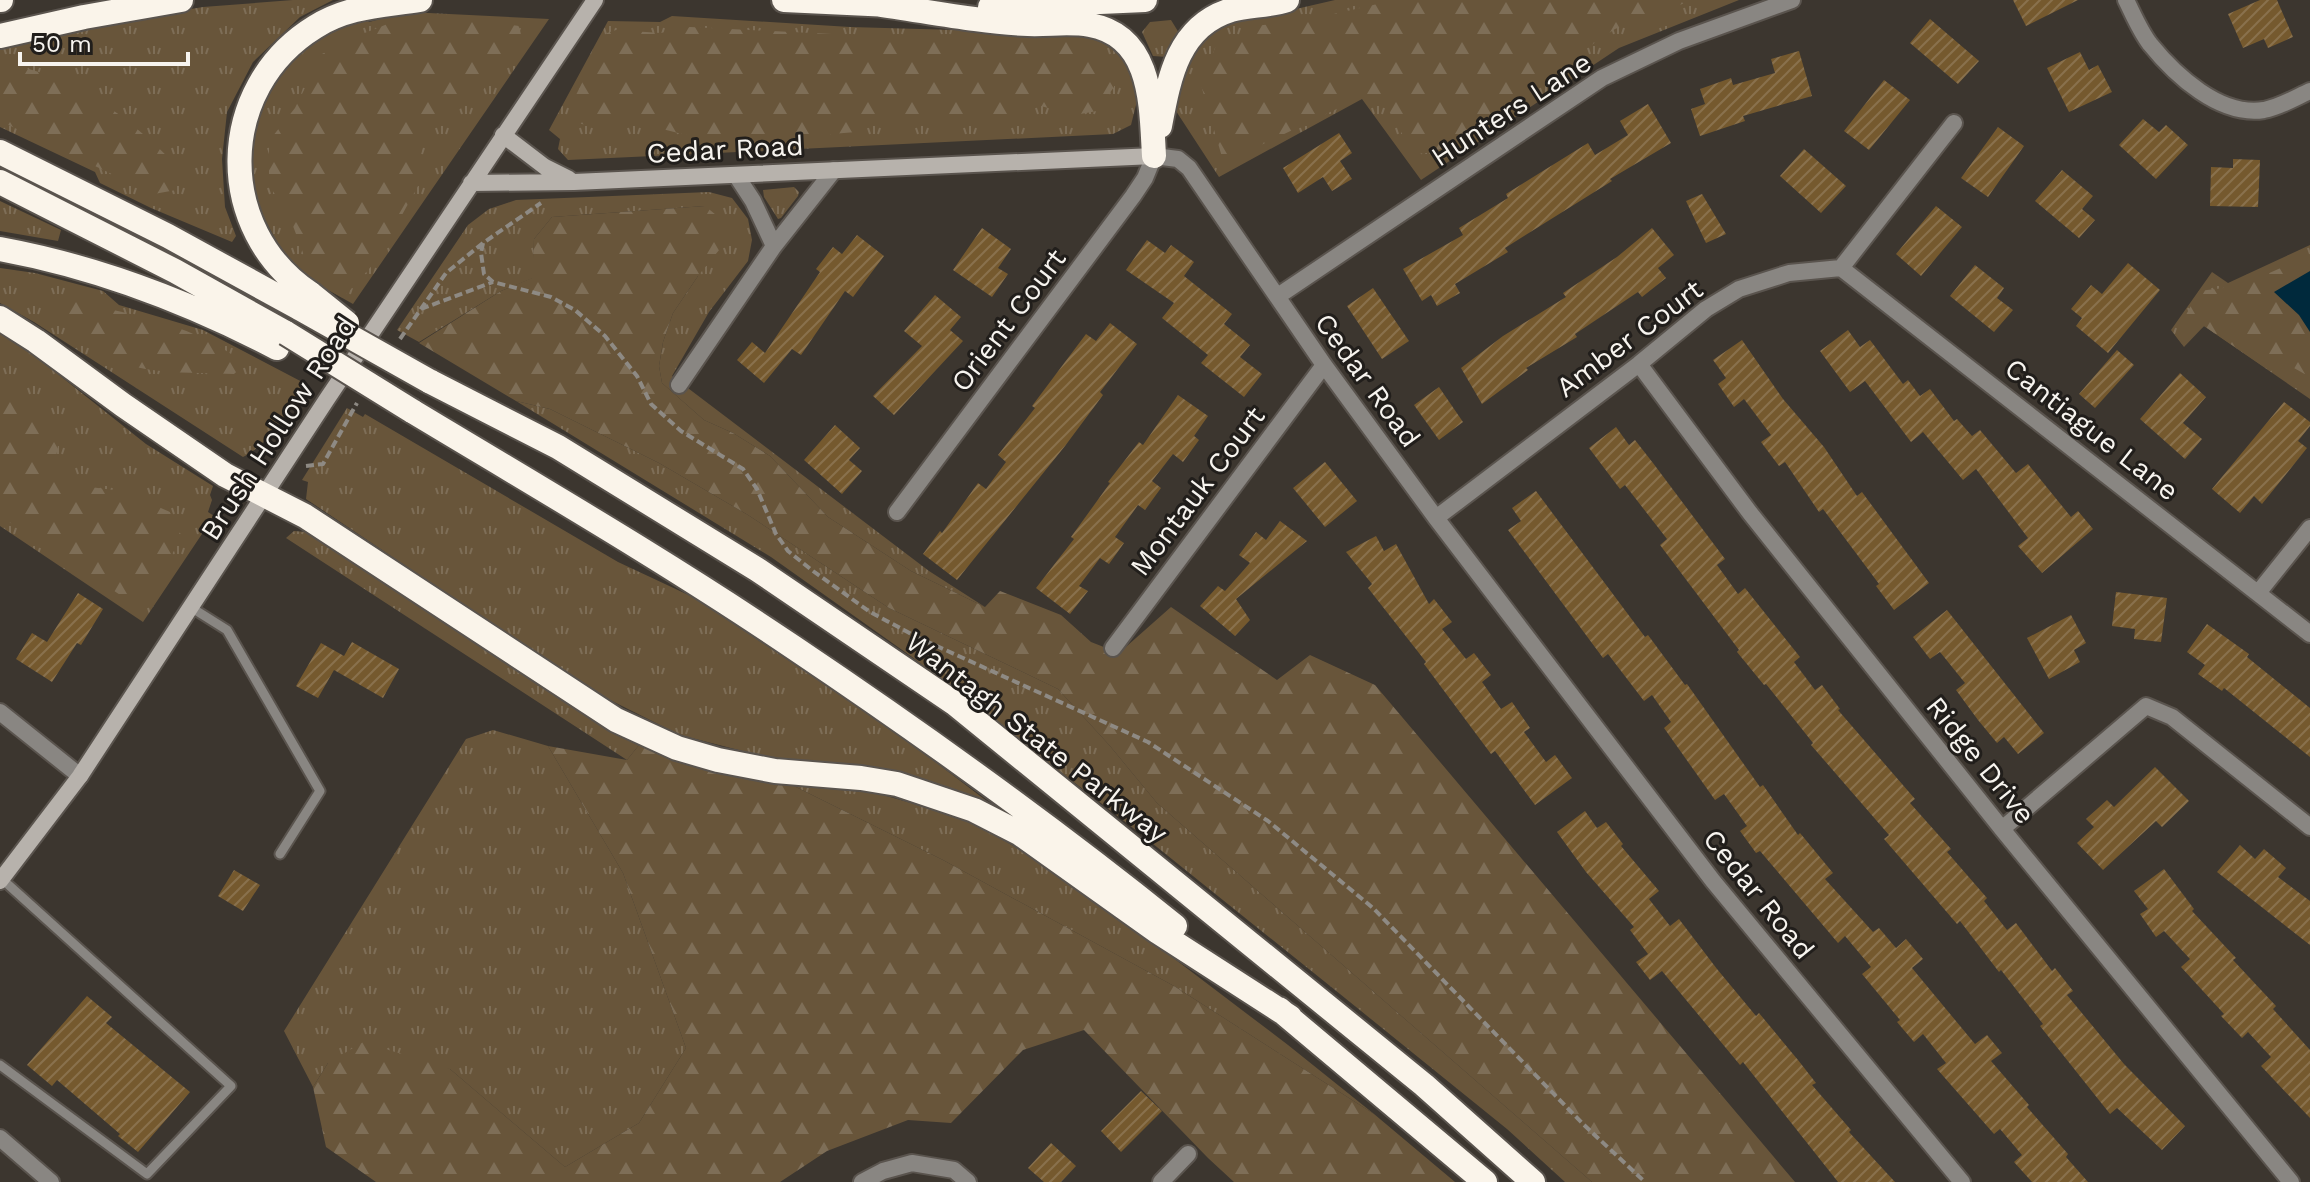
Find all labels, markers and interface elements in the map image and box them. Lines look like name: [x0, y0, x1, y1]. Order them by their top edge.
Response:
scale bar: [20, 16, 188, 66]
text: 50 m: [32, 30, 92, 58]
street label: Hunters Lane: [1425, 46, 1597, 173]
street label: Cedar Road: [646, 129, 805, 170]
street label: Orient Court: [944, 242, 1073, 398]
street label: Amber Court: [1550, 272, 1709, 404]
street label: Cedar Road: [1308, 307, 1427, 454]
street label: Brush Hollow Road: [194, 310, 363, 546]
street label: Cantiague Lane: [1998, 351, 2185, 507]
street label: Montauk Court: [1123, 400, 1272, 582]
street label: Wantagh State Parkway: [899, 625, 1175, 850]
street label: Ridge Drive: [1919, 690, 2042, 830]
street label: Cedar Road: [1696, 823, 1821, 966]

